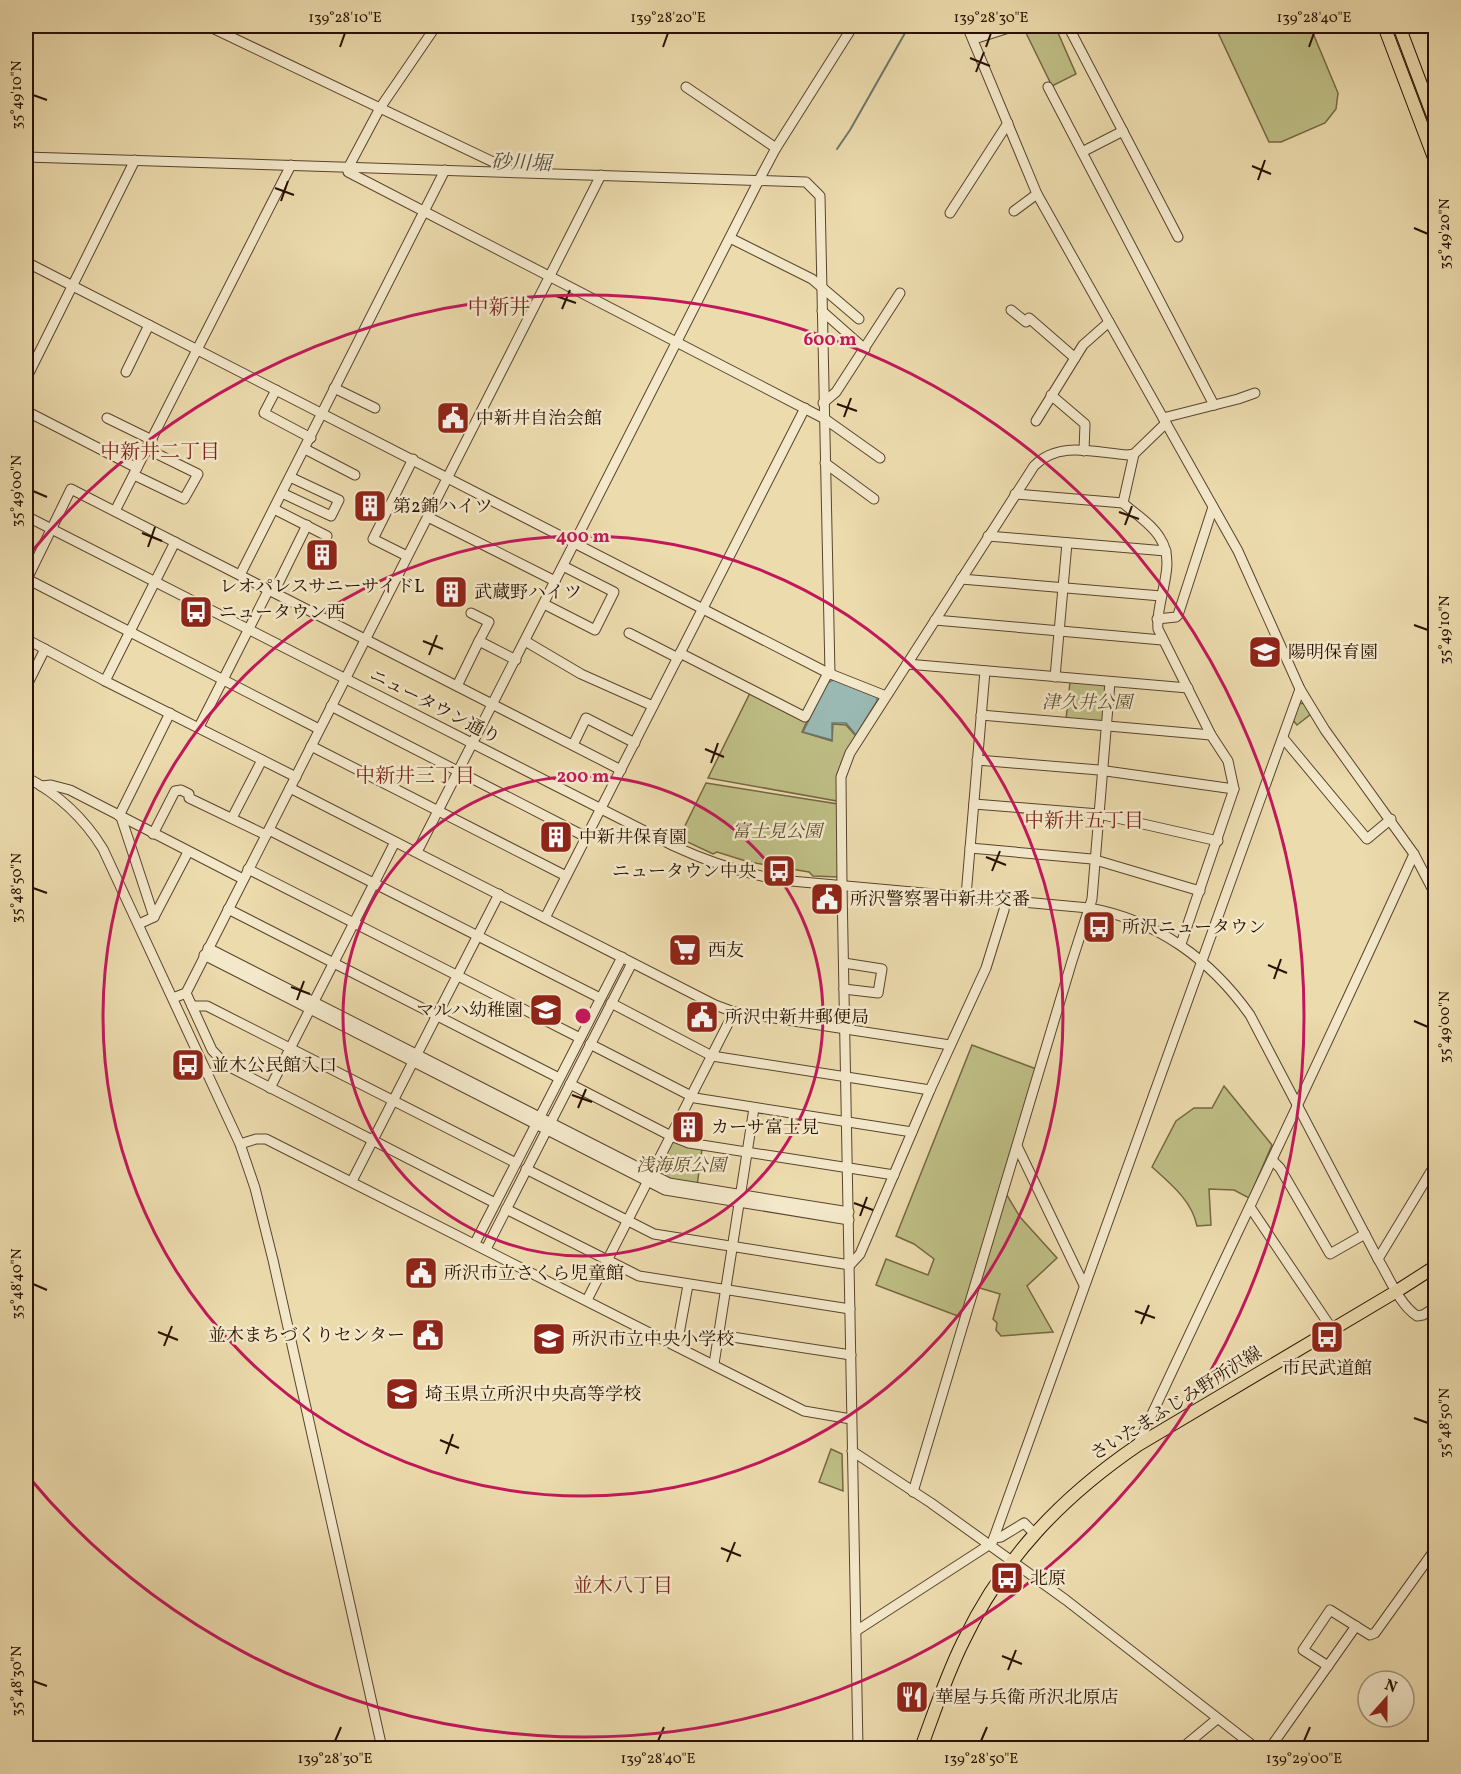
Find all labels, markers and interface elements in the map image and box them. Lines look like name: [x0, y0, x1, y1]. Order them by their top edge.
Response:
text: 139°28'10"E: [308, 8, 382, 29]
text: 139°28'20"E: [630, 8, 706, 29]
text: 139°28'30"E: [953, 8, 1029, 29]
text: 139°28'40"E: [1276, 8, 1352, 29]
text: 35°49'10"N: [7, 60, 28, 130]
water label: 砂川堀: [490, 149, 554, 179]
text: 35°49'20"N: [1435, 198, 1456, 270]
district label: 中新井: [468, 294, 531, 323]
text: 600 m: [803, 328, 857, 353]
public building icon: 中新井自治会館: [435, 400, 471, 436]
place label: 中新井自治会館: [476, 407, 602, 432]
district label: 中新井二丁目: [100, 439, 220, 467]
text: 35°49'00"N: [7, 455, 28, 527]
building icon: 第2錦ハイツ: [352, 488, 388, 524]
place label: 第2錦ハイツ: [393, 495, 493, 520]
text: 400 m: [556, 525, 610, 550]
building icon: レオパレスサニーサイドL: [304, 537, 340, 573]
building icon: 武蔵野ハイツ: [433, 574, 469, 610]
place label: レオパレスサニーサイドL: [220, 575, 424, 600]
place label: 武蔵野ハイツ: [474, 581, 582, 606]
bus stop icon: ニュータウン西: [178, 594, 214, 630]
text: 35°49'10"N: [1435, 595, 1456, 665]
place label: ニュータウン西: [219, 601, 345, 626]
school or university icon: 陽明保育園: [1247, 634, 1283, 670]
place label: 陽明保育園: [1288, 641, 1378, 666]
street label: ニュータウン通り: [364, 664, 504, 751]
park label: 津久井公園: [1042, 691, 1135, 716]
district label: 中新井三丁目: [355, 763, 475, 791]
text: 200 m: [557, 765, 609, 790]
district label: 中新井五丁目: [1024, 808, 1144, 836]
building icon: 中新井保育園: [538, 819, 574, 855]
park label: 富士見公園: [732, 820, 825, 845]
place label: 中新井保育園: [579, 826, 687, 851]
text: 35°48'50"N: [7, 853, 28, 923]
bus stop icon: ニュータウン中央: [761, 853, 797, 889]
place label: ニュータウン中央: [612, 860, 756, 885]
public building icon: 所沢警察署中新井交番: [809, 881, 845, 917]
place label: 所沢警察署中新井交番: [850, 888, 1030, 913]
bus stop icon: 所沢ニュータウン: [1081, 909, 1117, 945]
place label: 所沢ニュータウン: [1122, 916, 1266, 941]
supermarket icon: 西友: [667, 932, 703, 968]
place label: 西友: [708, 939, 744, 964]
text: 35°49'00"N: [1435, 991, 1456, 1063]
school or university icon: マルハ幼稚園: [528, 992, 564, 1028]
place label: マルハ幼稚園: [416, 999, 523, 1024]
public building icon: 所沢中新井郵便局: [684, 999, 720, 1035]
centre of rings: [573, 1006, 593, 1026]
place label: 所沢中新井郵便局: [725, 1006, 869, 1031]
bus stop icon: 並木公民館入口: [170, 1047, 206, 1083]
place label: 並木公民館入口: [211, 1054, 337, 1079]
building icon: カーサ富士見: [670, 1109, 706, 1145]
place label: カーサ富士見: [711, 1116, 819, 1141]
park label: 浅海原公園: [636, 1154, 729, 1179]
text: 35°48'40"N: [7, 1248, 28, 1320]
public building icon: 所沢市立さくら児童館: [403, 1255, 439, 1291]
place label: 所沢市立さくら児童館: [444, 1262, 624, 1287]
public building icon: 並木まちづくりセンター: [410, 1317, 446, 1353]
bus stop icon: 市民武道館: [1309, 1319, 1345, 1355]
school or university icon: 所沢市立中央小学校: [531, 1321, 567, 1357]
place label: 並木まちづくりセンター: [208, 1324, 405, 1349]
place label: 所沢市立中央小学校: [572, 1328, 734, 1353]
street label: さいたまふじみ野所沢線: [1086, 1341, 1267, 1467]
place label: 市民武道館: [1282, 1357, 1372, 1382]
school or university icon: 埼玉県立所沢中央高等学校: [384, 1376, 420, 1412]
place label: 埼玉県立所沢中央高等学校: [425, 1383, 641, 1408]
text: 35°48'50"N: [1435, 1388, 1456, 1458]
bus stop icon: 北原: [989, 1560, 1025, 1596]
place label: 北原: [1030, 1567, 1066, 1592]
district label: 並木八丁目: [573, 1573, 673, 1601]
text: 35°48'30"N: [7, 1646, 28, 1716]
north arrow: [1356, 1669, 1416, 1729]
text: N: [1381, 1675, 1400, 1699]
restaurant icon: 華屋与兵衛 所沢北原店: [894, 1679, 930, 1715]
place label: 華屋与兵衛 所沢北原店: [935, 1686, 1119, 1711]
text: 139°28'30"E: [297, 1749, 373, 1770]
text: 139°28'40"E: [620, 1749, 696, 1770]
text: 139°28'50"E: [944, 1749, 1018, 1770]
text: 139°29'00"E: [1266, 1749, 1342, 1770]

